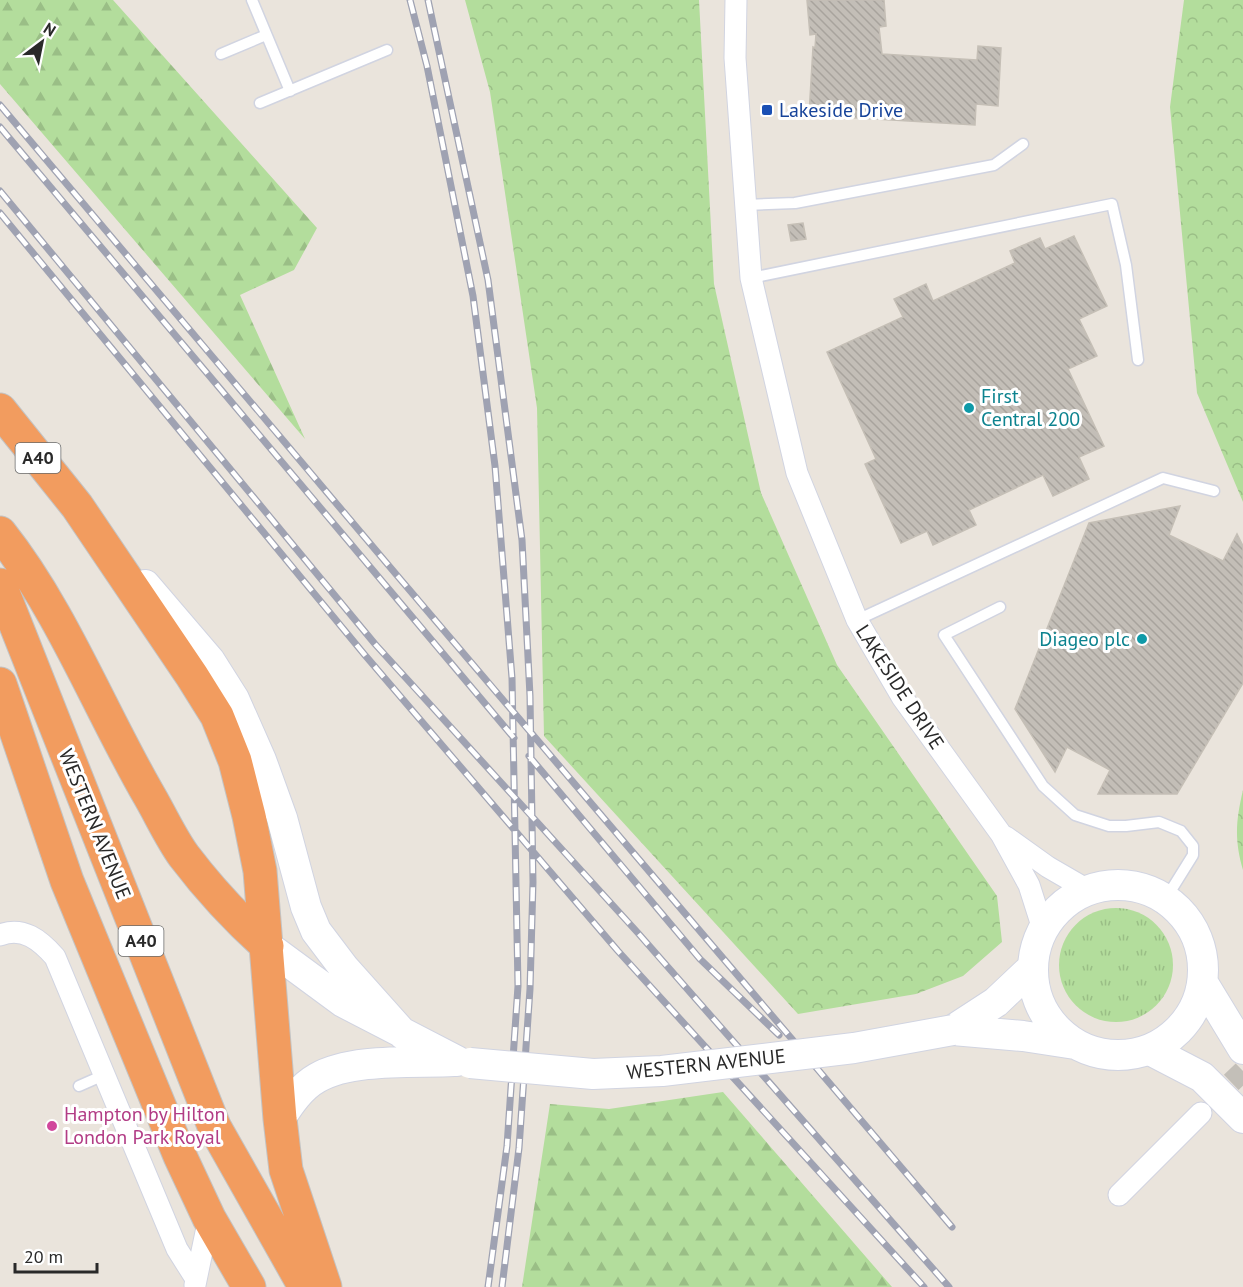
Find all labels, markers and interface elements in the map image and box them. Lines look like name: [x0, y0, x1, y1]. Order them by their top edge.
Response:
north arrow: [12, 12, 72, 72]
text: N: [40, 18, 60, 41]
place label: Lakeside Drive: [779, 97, 903, 123]
marker: Lakeside Drive: [760, 103, 774, 117]
place label: First Central 200: [981, 383, 1080, 432]
marker: First Central 200: [962, 401, 976, 415]
road number: A40: [15, 443, 60, 473]
street label: LAKESIDE DRIVE: [850, 620, 950, 754]
place label: Diageo plc: [1039, 626, 1130, 652]
marker: Diageo plc: [1135, 632, 1149, 646]
street label: WESTERN AVENUE: [53, 745, 137, 903]
road number: A40: [118, 926, 164, 956]
street label: WESTERN AVENUE: [625, 1043, 787, 1085]
place label: Hampton by Hilton London Park Royal: [64, 1101, 225, 1150]
marker: Hampton by Hilton London Park Royal: [45, 1119, 59, 1133]
scale bar: [15, 1236, 98, 1274]
text: 20 m: [24, 1245, 63, 1268]

